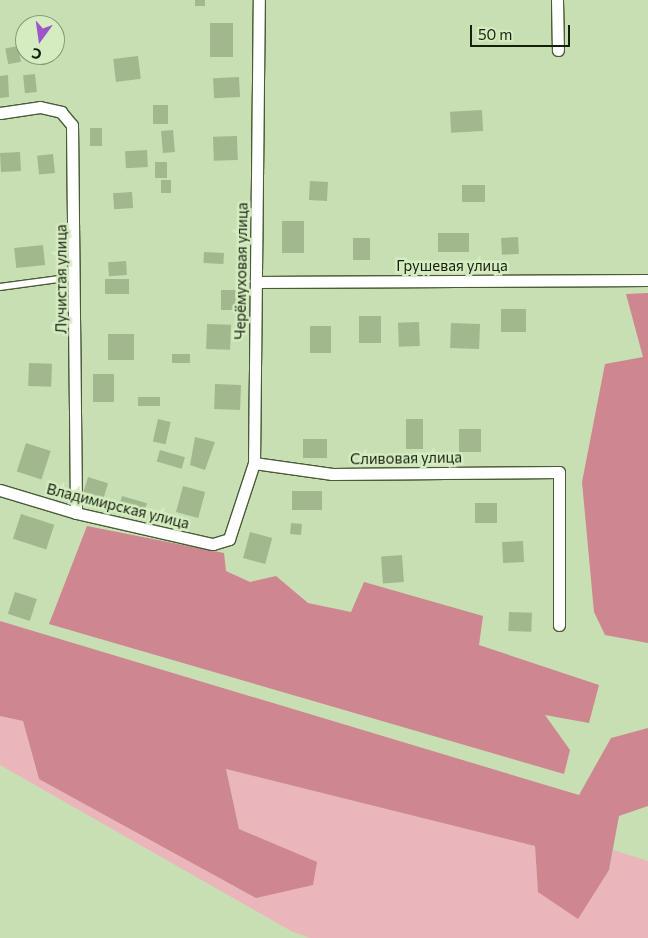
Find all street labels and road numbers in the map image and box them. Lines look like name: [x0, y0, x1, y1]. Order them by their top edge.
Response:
street label: Черёмуховая улица: [231, 202, 251, 340]
street label: Лучистая улица: [52, 224, 70, 334]
street label: Грушевая улица: [396, 257, 508, 275]
street label: Сливовая улица: [350, 448, 462, 468]
street label: Владимирская улица: [45, 480, 191, 532]

